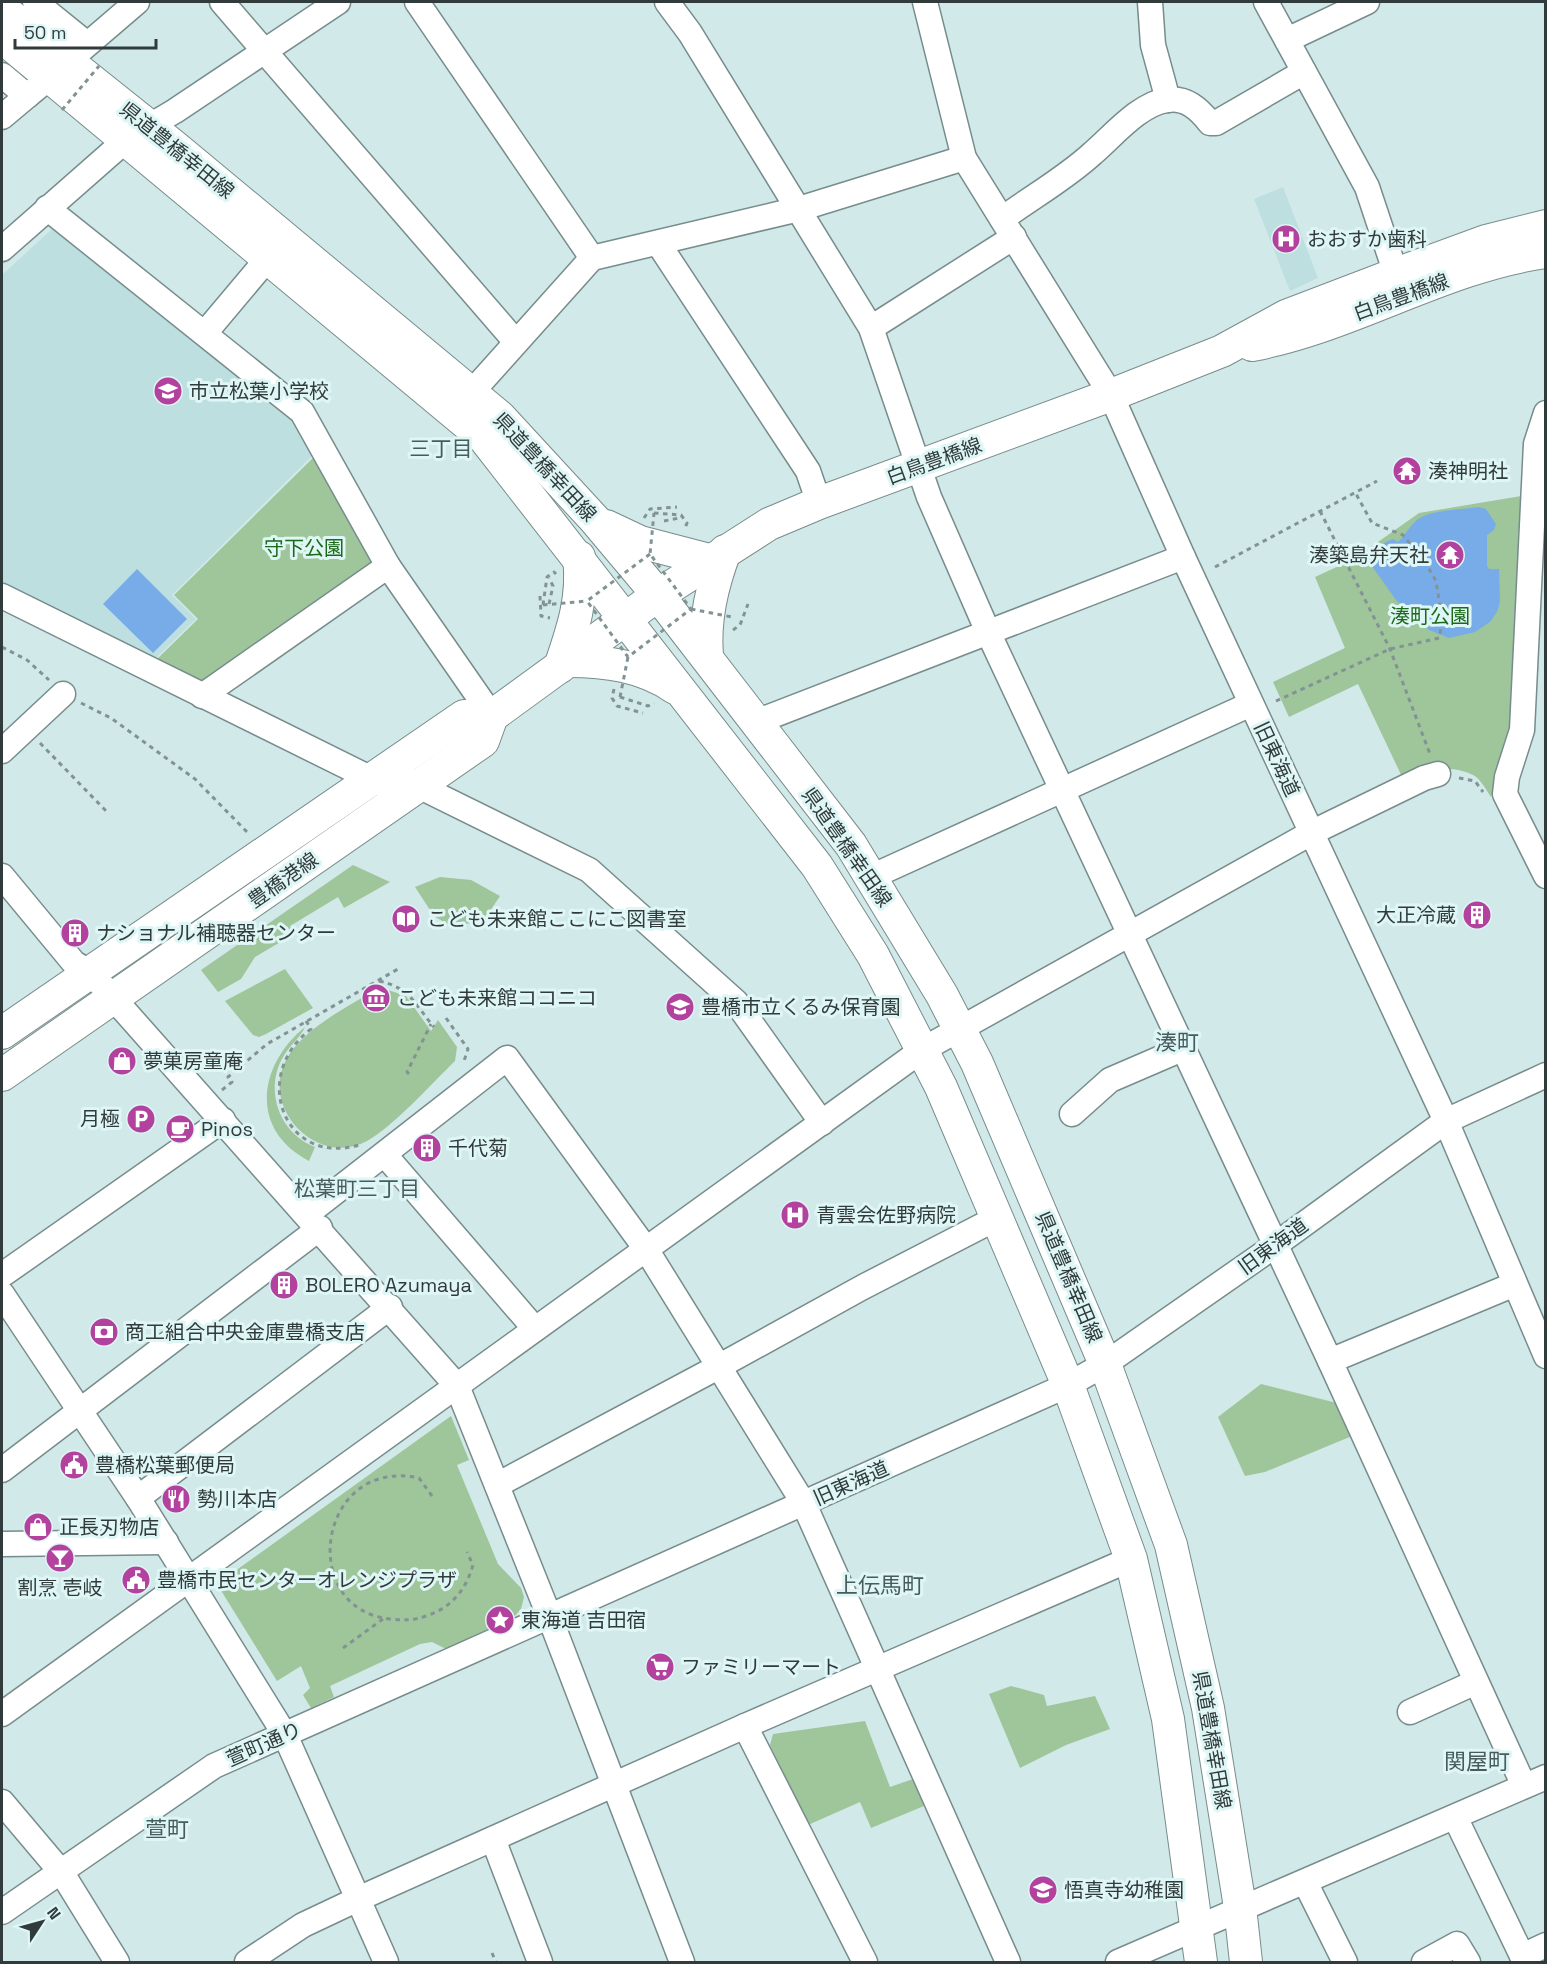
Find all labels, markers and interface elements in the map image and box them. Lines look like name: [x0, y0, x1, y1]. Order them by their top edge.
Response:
scale bar: [15, 12, 156, 50]
text: 50 m: [24, 21, 66, 44]
street label: 県道豊橋幸田線: [114, 96, 240, 204]
hospital icon: おおすか歯科: [1270, 223, 1302, 255]
place label: おおすか歯科: [1307, 226, 1427, 252]
street label: 白鳥豊橋線: [1350, 268, 1452, 326]
school or university icon: 市立松葉小学校: [152, 375, 184, 407]
place label: 市立松葉小学校: [189, 378, 329, 404]
street label: 県道豊橋幸田線: [488, 407, 602, 527]
street label: 白鳥豊橋線: [883, 432, 985, 490]
district label: 三丁目: [410, 435, 473, 462]
temple icon: 湊神明社: [1391, 455, 1423, 487]
place label: 湊神明社: [1428, 458, 1508, 484]
park label: 守下公園: [264, 535, 344, 561]
temple icon: 湊築島弁天社: [1434, 539, 1466, 571]
place label: 湊築島弁天社: [1309, 542, 1429, 568]
park label: 湊町公園: [1390, 603, 1470, 629]
street label: 旧東海道: [1248, 717, 1306, 801]
street label: 県道豊橋幸田線: [796, 782, 898, 912]
street label: 豊橋港線: [243, 846, 323, 914]
building icon: 大正冷蔵: [1461, 899, 1493, 931]
place label: 大正冷蔵: [1376, 902, 1456, 928]
library icon: こども未来館ここにこ図書室: [390, 903, 422, 935]
place label: こども未来館ここにこ図書室: [427, 906, 687, 932]
building icon: ナショナル補聴器センター: [59, 917, 91, 949]
place label: ナショナル補聴器センター: [96, 920, 336, 946]
museum icon: こども未来館ココニコ: [360, 982, 392, 1014]
place label: こども未来館ココニコ: [397, 985, 597, 1011]
school or university icon: 豊橋市立くるみ保育園: [664, 991, 696, 1023]
place label: 豊橋市立くるみ保育園: [701, 994, 901, 1020]
district label: 湊町: [1155, 1028, 1199, 1056]
shop icon: 夢菓房童庵: [106, 1045, 138, 1077]
place label: 夢菓房童庵: [143, 1048, 243, 1074]
parking icon: 月極: [125, 1103, 157, 1135]
place label: 月極: [80, 1106, 120, 1132]
cafe icon: Pinos: [164, 1113, 196, 1145]
place label: Pinos: [201, 1116, 253, 1142]
building icon: 千代菊: [411, 1132, 443, 1164]
place label: 千代菊: [448, 1135, 508, 1161]
district label: 松葉町三丁目: [294, 1175, 420, 1202]
hospital icon: 青雲会佐野病院: [779, 1199, 811, 1231]
place label: 青雲会佐野病院: [816, 1202, 956, 1228]
street label: 県道豊橋幸田線: [1030, 1207, 1108, 1347]
street label: 旧東海道: [1233, 1212, 1313, 1280]
building icon: BOLERO Azumaya: [268, 1269, 300, 1301]
place label: BOLERO Azumaya: [305, 1272, 472, 1298]
bank icon: 商工組合中央金庫豊橋支店: [88, 1316, 120, 1348]
place label: 商工組合中央金庫豊橋支店: [125, 1319, 365, 1345]
public building icon: 豊橋松葉郵便局: [58, 1449, 90, 1481]
place label: 豊橋松葉郵便局: [95, 1452, 235, 1478]
street label: 旧東海道: [809, 1455, 893, 1511]
restaurant icon: 勢川本店: [160, 1483, 192, 1515]
place label: 勢川本店: [197, 1486, 277, 1512]
shop icon: 正長刃物店: [22, 1511, 54, 1543]
place label: 正長刃物店: [59, 1514, 159, 1540]
bar icon: 割烹 壱岐: [44, 1542, 76, 1574]
public building icon: 豊橋市民センターオレンジプラザ: [120, 1564, 152, 1596]
place label: 豊橋市民センターオレンジプラザ: [157, 1567, 457, 1593]
district label: 上伝馬町: [836, 1571, 924, 1599]
place label: 割烹 壱岐: [17, 1575, 103, 1601]
place icon: 東海道 吉田宿: [484, 1604, 516, 1636]
place label: 東海道 吉田宿: [521, 1607, 646, 1633]
supermarket icon: ファミリーマート: [644, 1651, 676, 1683]
place label: ファミリーマート: [681, 1654, 841, 1680]
street label: 県道豊橋幸田線: [1187, 1669, 1237, 1811]
street label: 萱町通り: [222, 1716, 306, 1772]
district label: 関屋町: [1444, 1747, 1510, 1775]
district label: 萱町: [145, 1815, 189, 1843]
school or university icon: 悟真寺幼稚園: [1027, 1874, 1059, 1906]
place label: 悟真寺幼稚園: [1064, 1877, 1184, 1903]
north arrow: [12, 1892, 72, 1952]
text: N: [42, 1903, 65, 1924]

